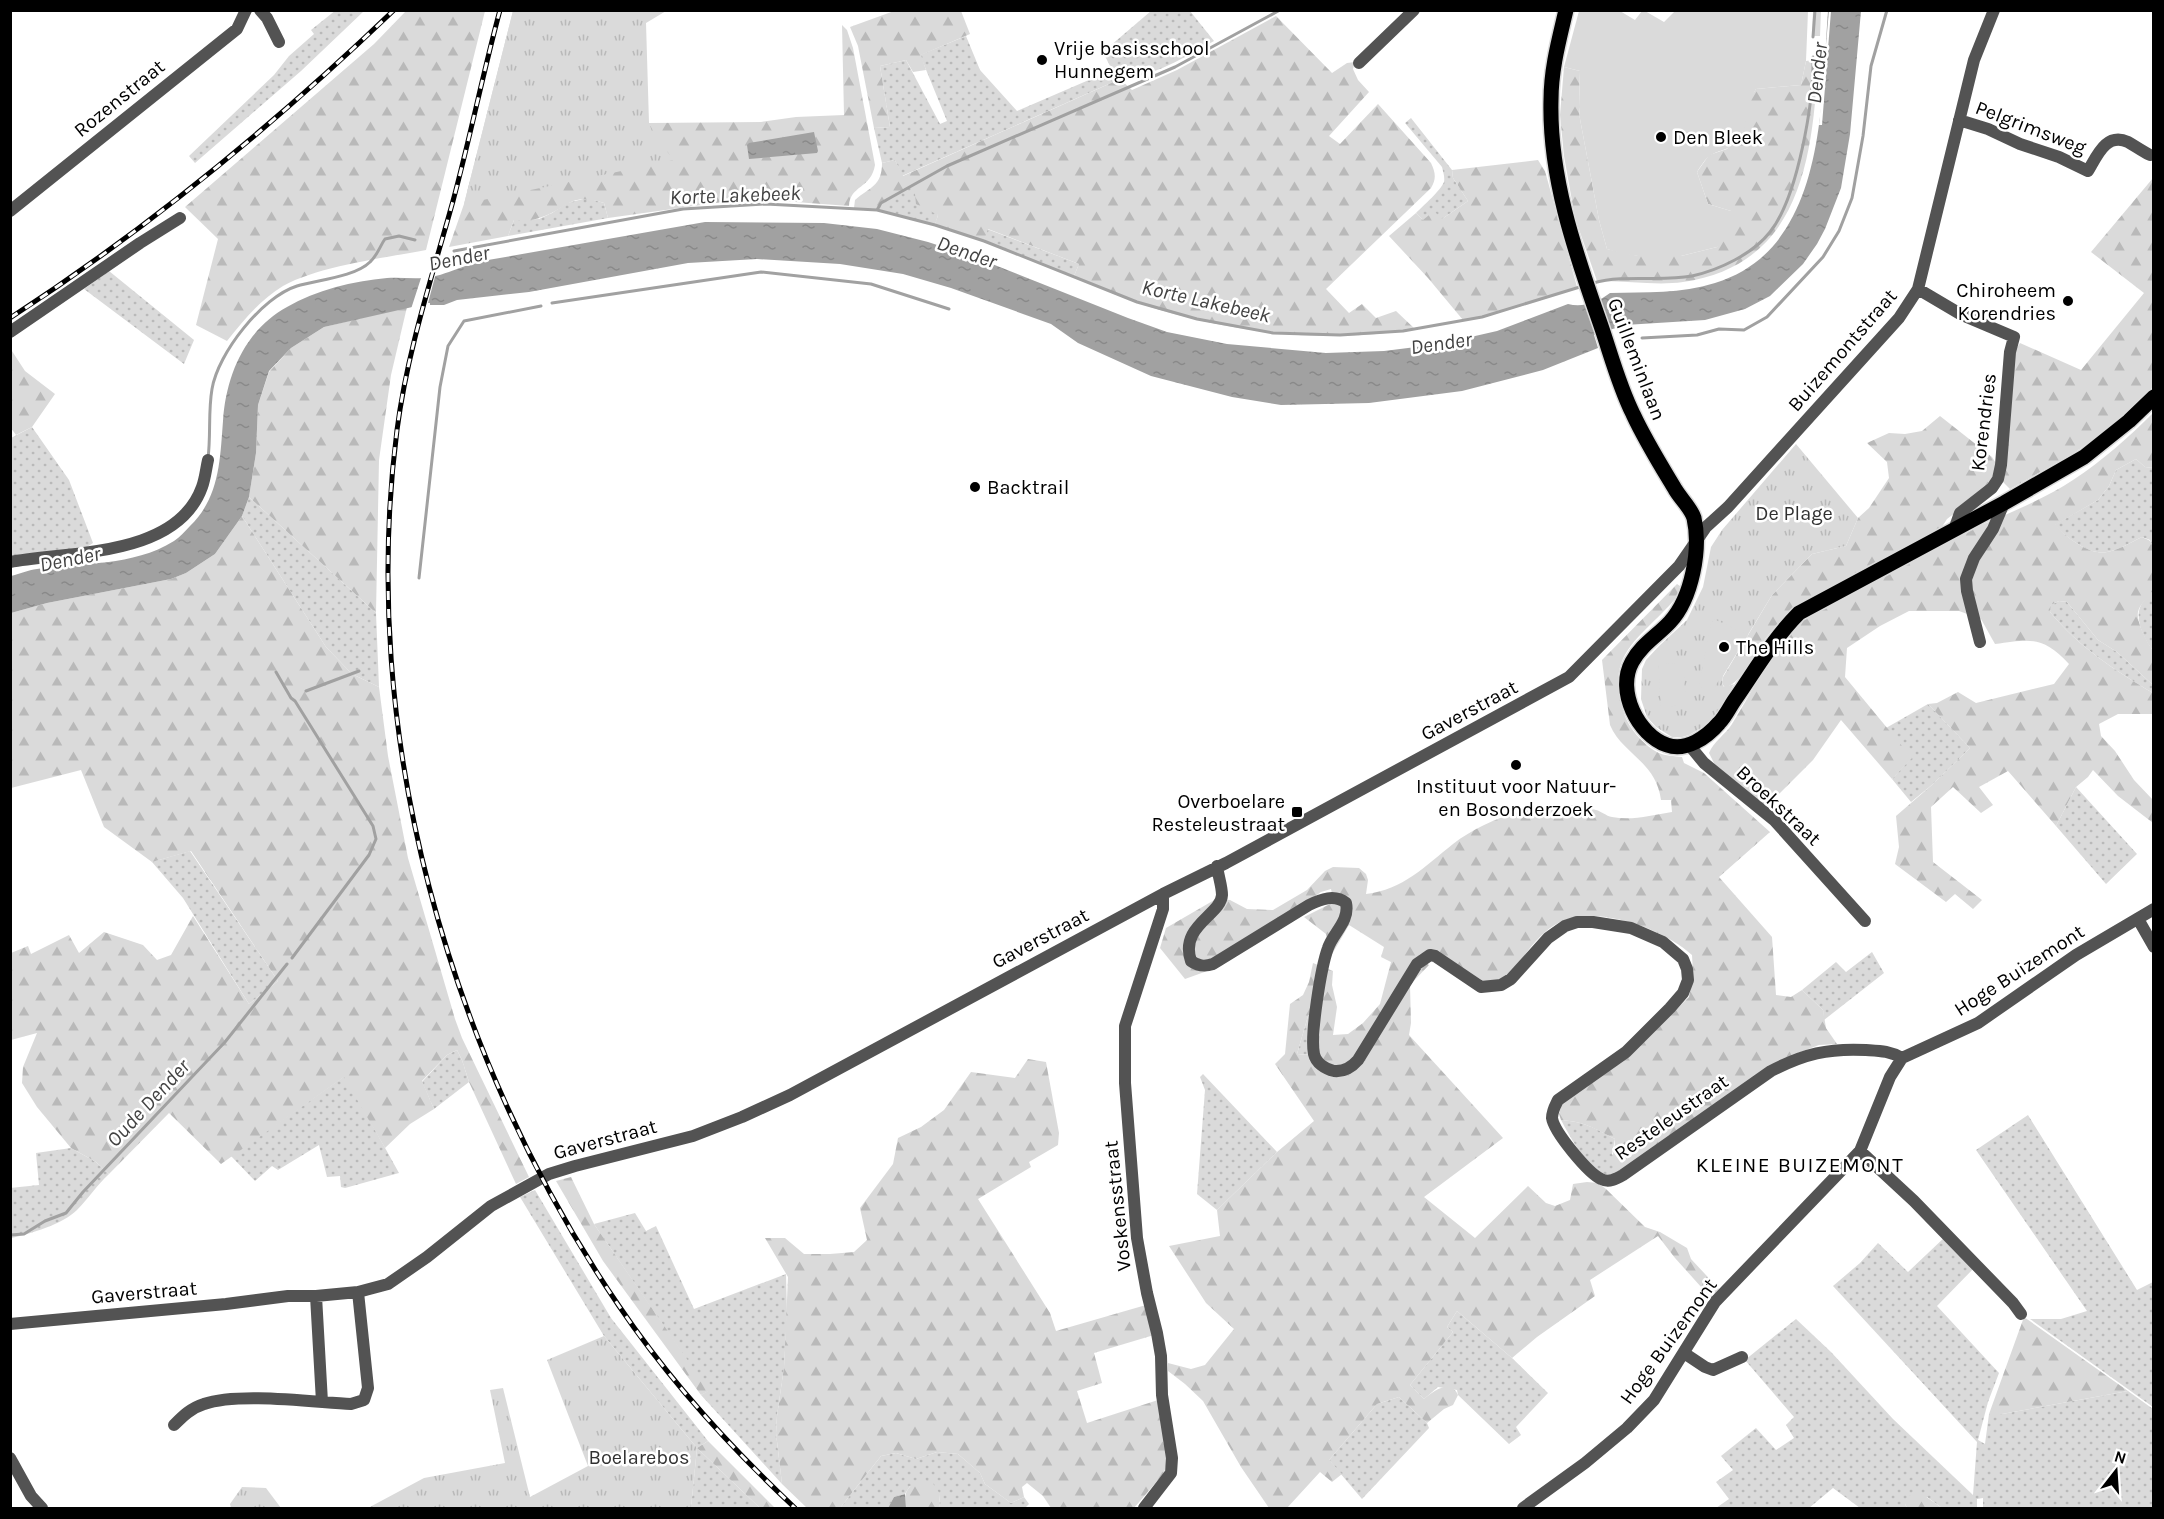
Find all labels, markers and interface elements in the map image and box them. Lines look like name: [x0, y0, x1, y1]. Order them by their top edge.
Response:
place label: Vrije basisschool Hunnegem: [1054, 37, 1210, 83]
water label: Dender: [1802, 40, 1832, 105]
marker: Vrije basisschool Hunnegem: [1035, 53, 1049, 67]
street label: Rozenstraat: [69, 55, 170, 142]
street label: Pelgrimsweg: [1972, 96, 2089, 159]
place label: Den Bleek: [1673, 126, 1763, 149]
marker: Den Bleek: [1654, 130, 1668, 144]
water label: Korte Lakebeek: [669, 181, 801, 209]
water label: Dender: [934, 231, 1001, 274]
water label: Dender: [426, 240, 492, 276]
water label: Korte Lakebeek: [1139, 275, 1273, 328]
place label: Chiroheem Korendries: [1956, 279, 2056, 325]
street label: Buizemontstraat: [1783, 284, 1902, 416]
marker: Chiroheem Korendries: [2061, 294, 2075, 308]
street label: Guilleminlaan: [1603, 295, 1670, 423]
water label: Dender: [1409, 327, 1474, 359]
street label: Korendries: [1966, 372, 2001, 472]
place label: Backtrail: [987, 476, 1069, 499]
marker: Backtrail: [968, 480, 982, 494]
park label: De Plage: [1755, 502, 1833, 525]
water label: Dender: [37, 541, 103, 577]
place label: The Hills: [1736, 636, 1814, 659]
marker: The Hills: [1717, 640, 1731, 654]
street label: Gaverstraat: [1417, 675, 1522, 746]
marker: Instituut voor Natuur- en Bosonderzoek: [1509, 758, 1523, 772]
street label: Broekstraat: [1732, 760, 1826, 851]
place label: Instituut voor Natuur- en Bosonderzoek: [1416, 775, 1616, 821]
place label: Overboelare Resteleustraat: [1151, 790, 1285, 836]
marker: Overboelare Resteleustraat: [1290, 805, 1304, 819]
street label: Gaverstraat: [988, 903, 1093, 974]
street label: Hoge Buizemont: [1950, 920, 2089, 1021]
water label: Oude Dender: [101, 1054, 195, 1152]
street label: Resteleustraat: [1610, 1069, 1733, 1165]
street label: Gaverstraat: [551, 1115, 660, 1164]
street label: Voskensstraat: [1099, 1139, 1136, 1272]
district label: KLEINE BUIZEMONT: [1696, 1153, 1904, 1177]
street label: Hoge Buizemont: [1615, 1273, 1722, 1409]
street label: Gaverstraat: [90, 1276, 198, 1309]
north arrow: [2086, 1441, 2146, 1501]
park label: Boelarebos: [588, 1446, 690, 1469]
text: N: [2112, 1446, 2129, 1468]

